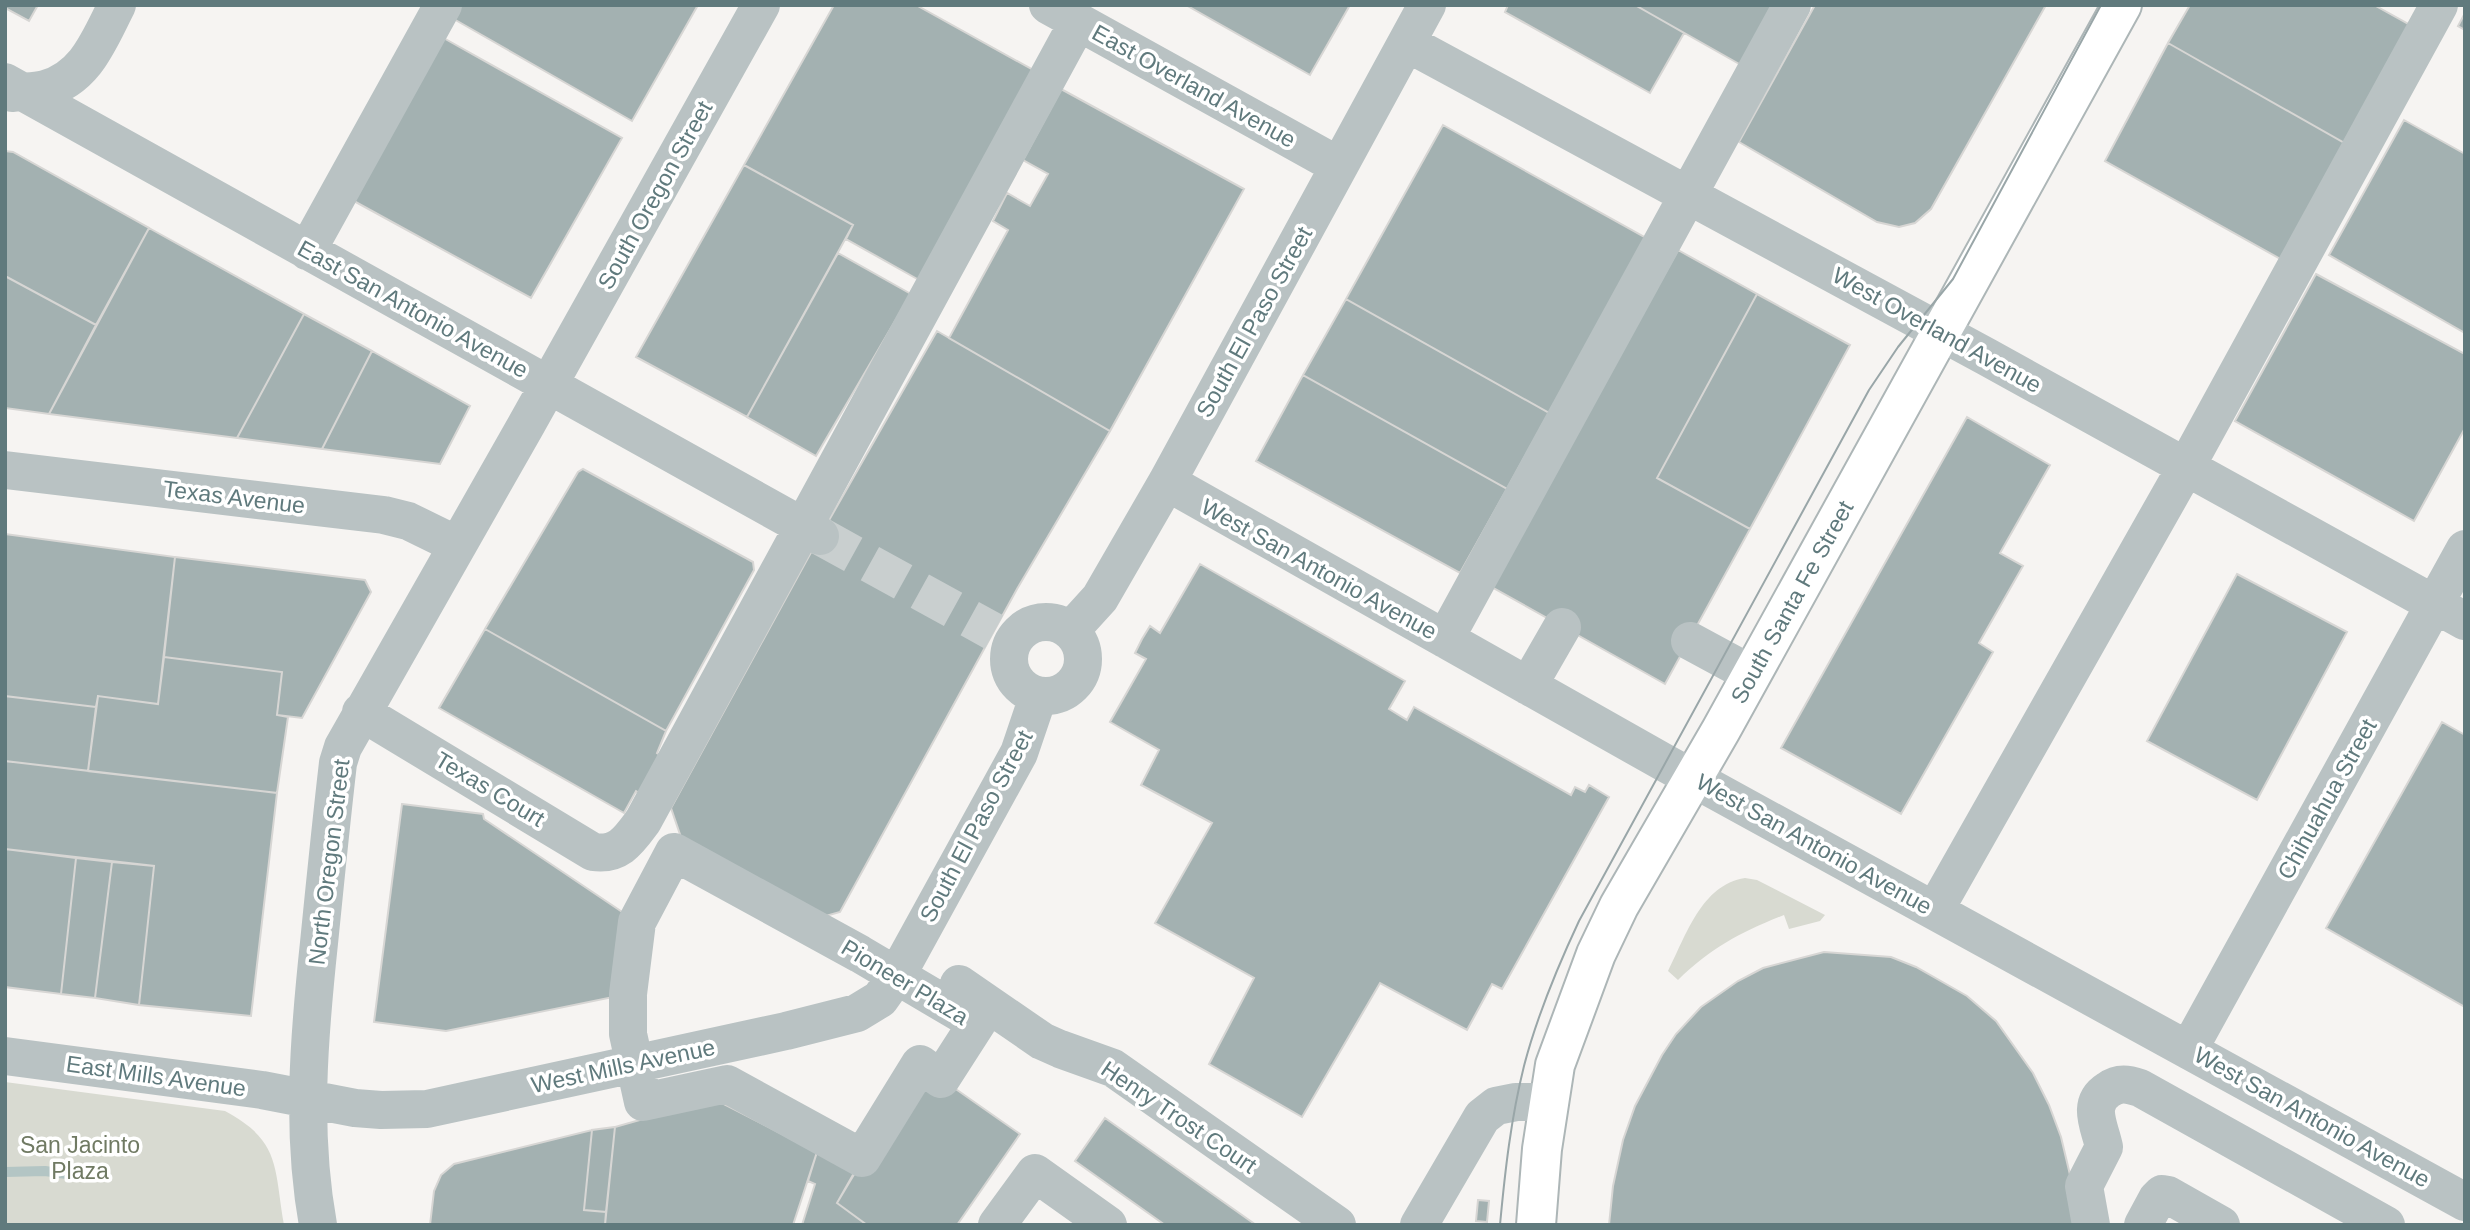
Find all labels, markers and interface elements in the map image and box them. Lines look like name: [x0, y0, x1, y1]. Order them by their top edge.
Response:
street label: East Overland Avenue: [1088, 19, 1300, 153]
street label: South Oregon Street: [592, 96, 718, 294]
street label: South El Paso Street: [1191, 222, 1317, 422]
street label: East San Antonio Avenue: [293, 235, 533, 383]
street label: West Overland Avenue: [1828, 262, 2046, 398]
street label: Texas Avenue: [162, 475, 306, 519]
street label: West San Antonio Avenue: [1197, 493, 1441, 645]
street label: South Santa Fe Street: [1725, 496, 1859, 708]
street label: Chihuahua Street: [2272, 714, 2382, 884]
street label: South El Paso Street: [914, 725, 1038, 926]
street label: Texas Court: [431, 746, 550, 832]
street label: North Oregon Street: [303, 757, 355, 966]
street label: West San Antonio Avenue: [1692, 768, 1936, 920]
street label: Pioneer Plaza: [837, 934, 973, 1030]
street label: West Mills Avenue: [529, 1034, 717, 1098]
street label: West San Antonio Avenue: [2190, 1041, 2434, 1193]
street label: East Mills Avenue: [65, 1051, 247, 1101]
street label: Henry Trost Court: [1096, 1055, 1262, 1179]
park label: San Jacinto Plaza: [20, 1132, 140, 1184]

